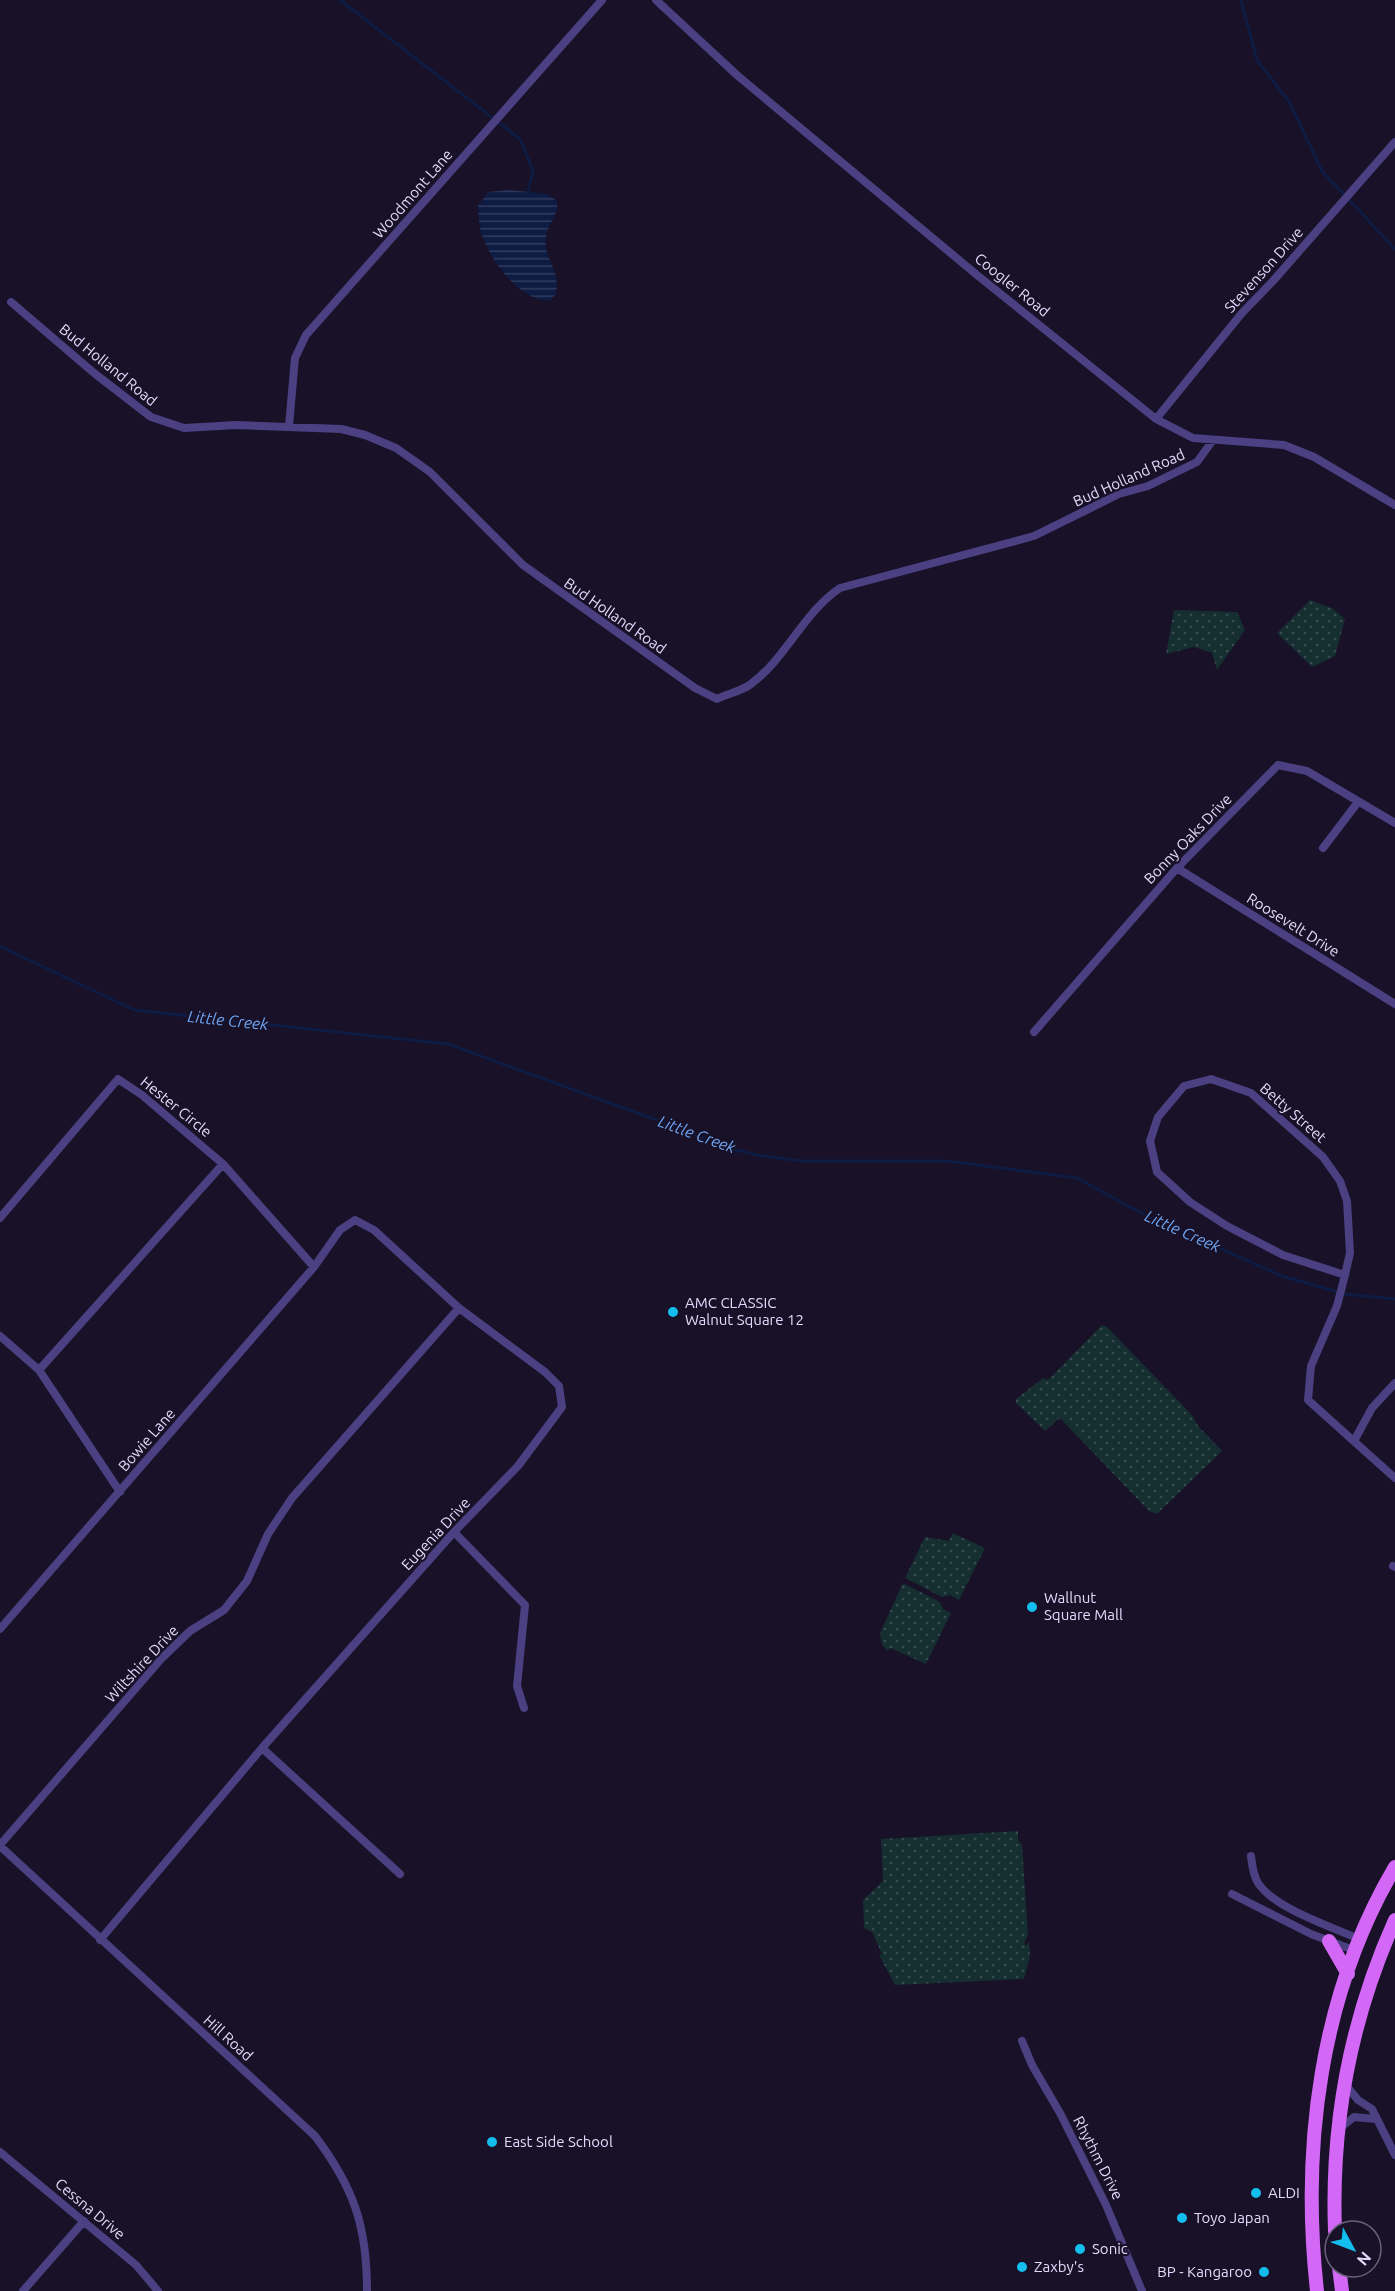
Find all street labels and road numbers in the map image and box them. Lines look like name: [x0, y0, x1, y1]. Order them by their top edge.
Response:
street label: Woodmont Lane: [370, 146, 456, 241]
street label: Stevenson Drive: [1221, 224, 1306, 316]
street label: Coogler Road: [972, 249, 1053, 320]
street label: Bud Holland Road: [56, 320, 160, 409]
street label: Bud Holland Road: [1070, 445, 1187, 510]
street label: Bud Holland Road: [561, 574, 670, 657]
street label: Bonny Oaks Drive: [1140, 790, 1235, 887]
street label: Roosevelt Drive: [1244, 889, 1343, 960]
street label: Hester Circle: [137, 1073, 215, 1140]
street label: Betty Street: [1257, 1079, 1330, 1146]
street label: Bowie Lane: [115, 1405, 178, 1474]
street label: Eugenia Drive: [398, 1494, 473, 1573]
street label: Wiltshire Drive: [102, 1622, 182, 1706]
street label: Hill Road: [200, 2011, 256, 2064]
street label: Rhythm Drive: [1070, 2113, 1127, 2202]
street label: Cessna Drive: [52, 2175, 129, 2243]

